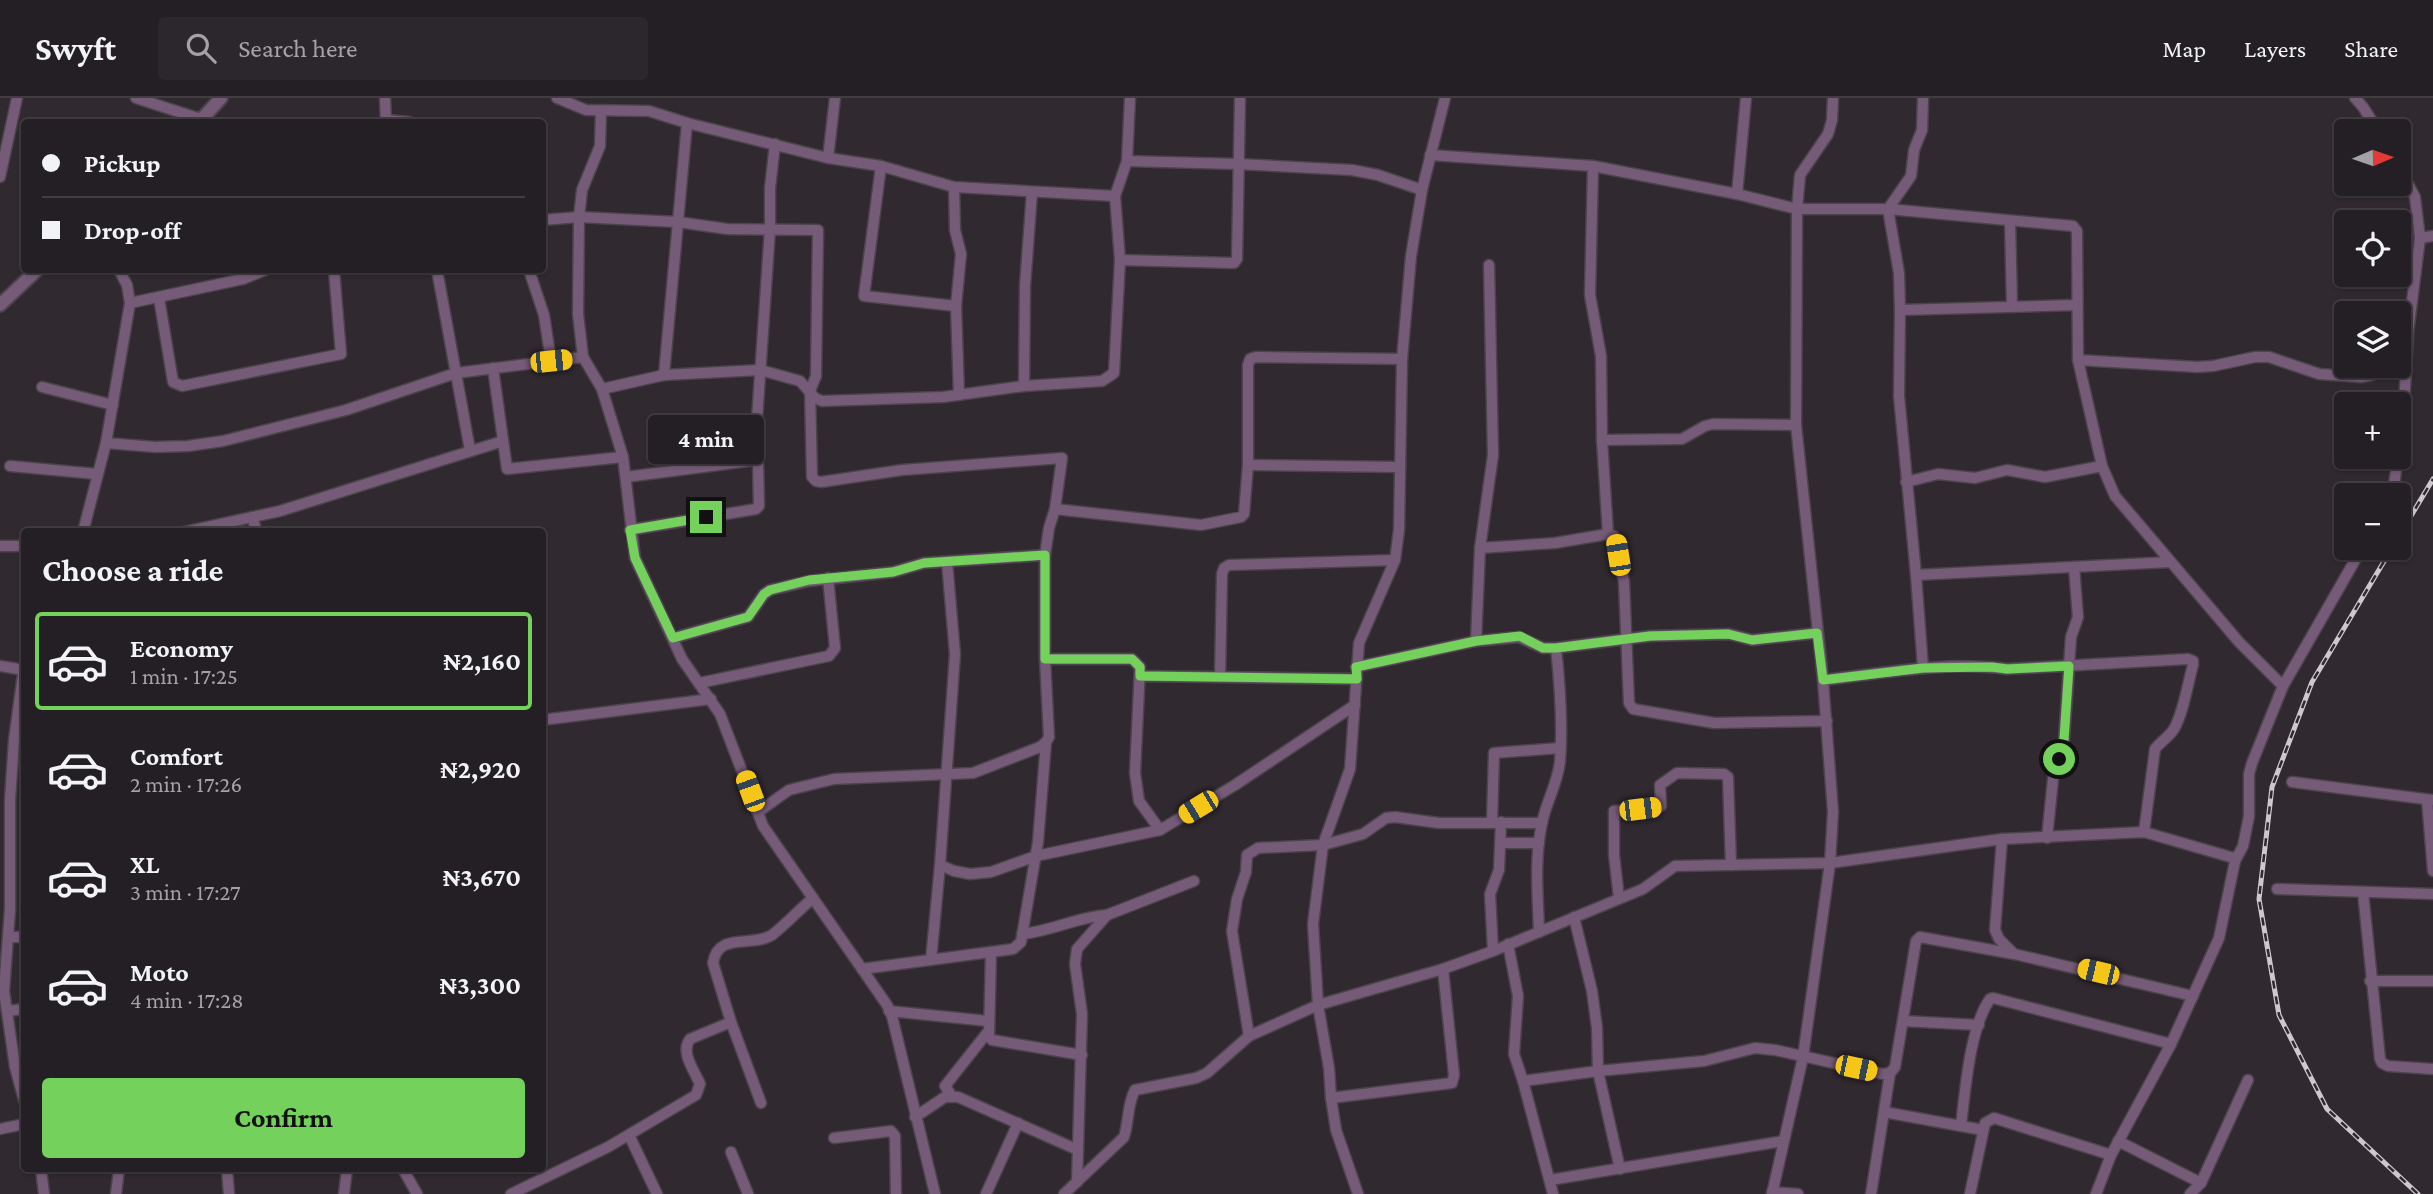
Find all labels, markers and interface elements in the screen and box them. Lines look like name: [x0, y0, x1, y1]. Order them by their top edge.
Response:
search box: [158, 17, 648, 80]
icon: search: [182, 29, 220, 67]
text: Swyft: [35, 30, 116, 67]
text: Search here: [238, 34, 357, 63]
text: Map: [2162, 35, 2206, 62]
text: Layers: [2244, 35, 2306, 62]
text: Share: [2344, 35, 2398, 62]
north arrow: [2334, 119, 2412, 196]
map controls: [2334, 119, 2411, 560]
text: Pickup: [84, 149, 161, 178]
button: locate: [2334, 210, 2411, 287]
text: Drop-off: [84, 216, 181, 245]
button: layers: [2334, 301, 2411, 378]
car: [530, 348, 573, 374]
button: +: [2334, 392, 2411, 469]
callout: 4 min: [648, 416, 764, 464]
text: 4 min: [678, 426, 734, 452]
button: −: [2334, 483, 2411, 560]
route end: [690, 501, 722, 533]
car: [1605, 533, 1632, 577]
text: Choose a ride: [42, 552, 223, 588]
icon: car: [46, 630, 109, 693]
text: Economy: [130, 634, 233, 663]
text: ₦2,160: [443, 647, 521, 676]
text: 1 min · 17:25: [130, 663, 238, 689]
icon: car: [46, 738, 109, 801]
text: Comfort: [130, 742, 223, 771]
route start: [2043, 743, 2075, 775]
text: ₦2,920: [440, 755, 521, 784]
car: [733, 768, 768, 814]
text: 2 min · 17:26: [130, 771, 242, 797]
car: [1175, 787, 1222, 827]
car: [1618, 796, 1663, 822]
icon: car: [46, 846, 109, 909]
text: XL: [130, 850, 159, 879]
text: ₦3,670: [442, 863, 521, 892]
text: 3 min · 17:27: [130, 879, 241, 905]
icon: car: [46, 954, 109, 1017]
car: [2076, 957, 2121, 987]
text: Moto: [130, 958, 189, 987]
text: ₦3,300: [439, 971, 521, 1000]
text: 4 min · 17:28: [130, 987, 244, 1013]
car: [1834, 1053, 1879, 1083]
button: Confirm: [42, 1078, 525, 1158]

